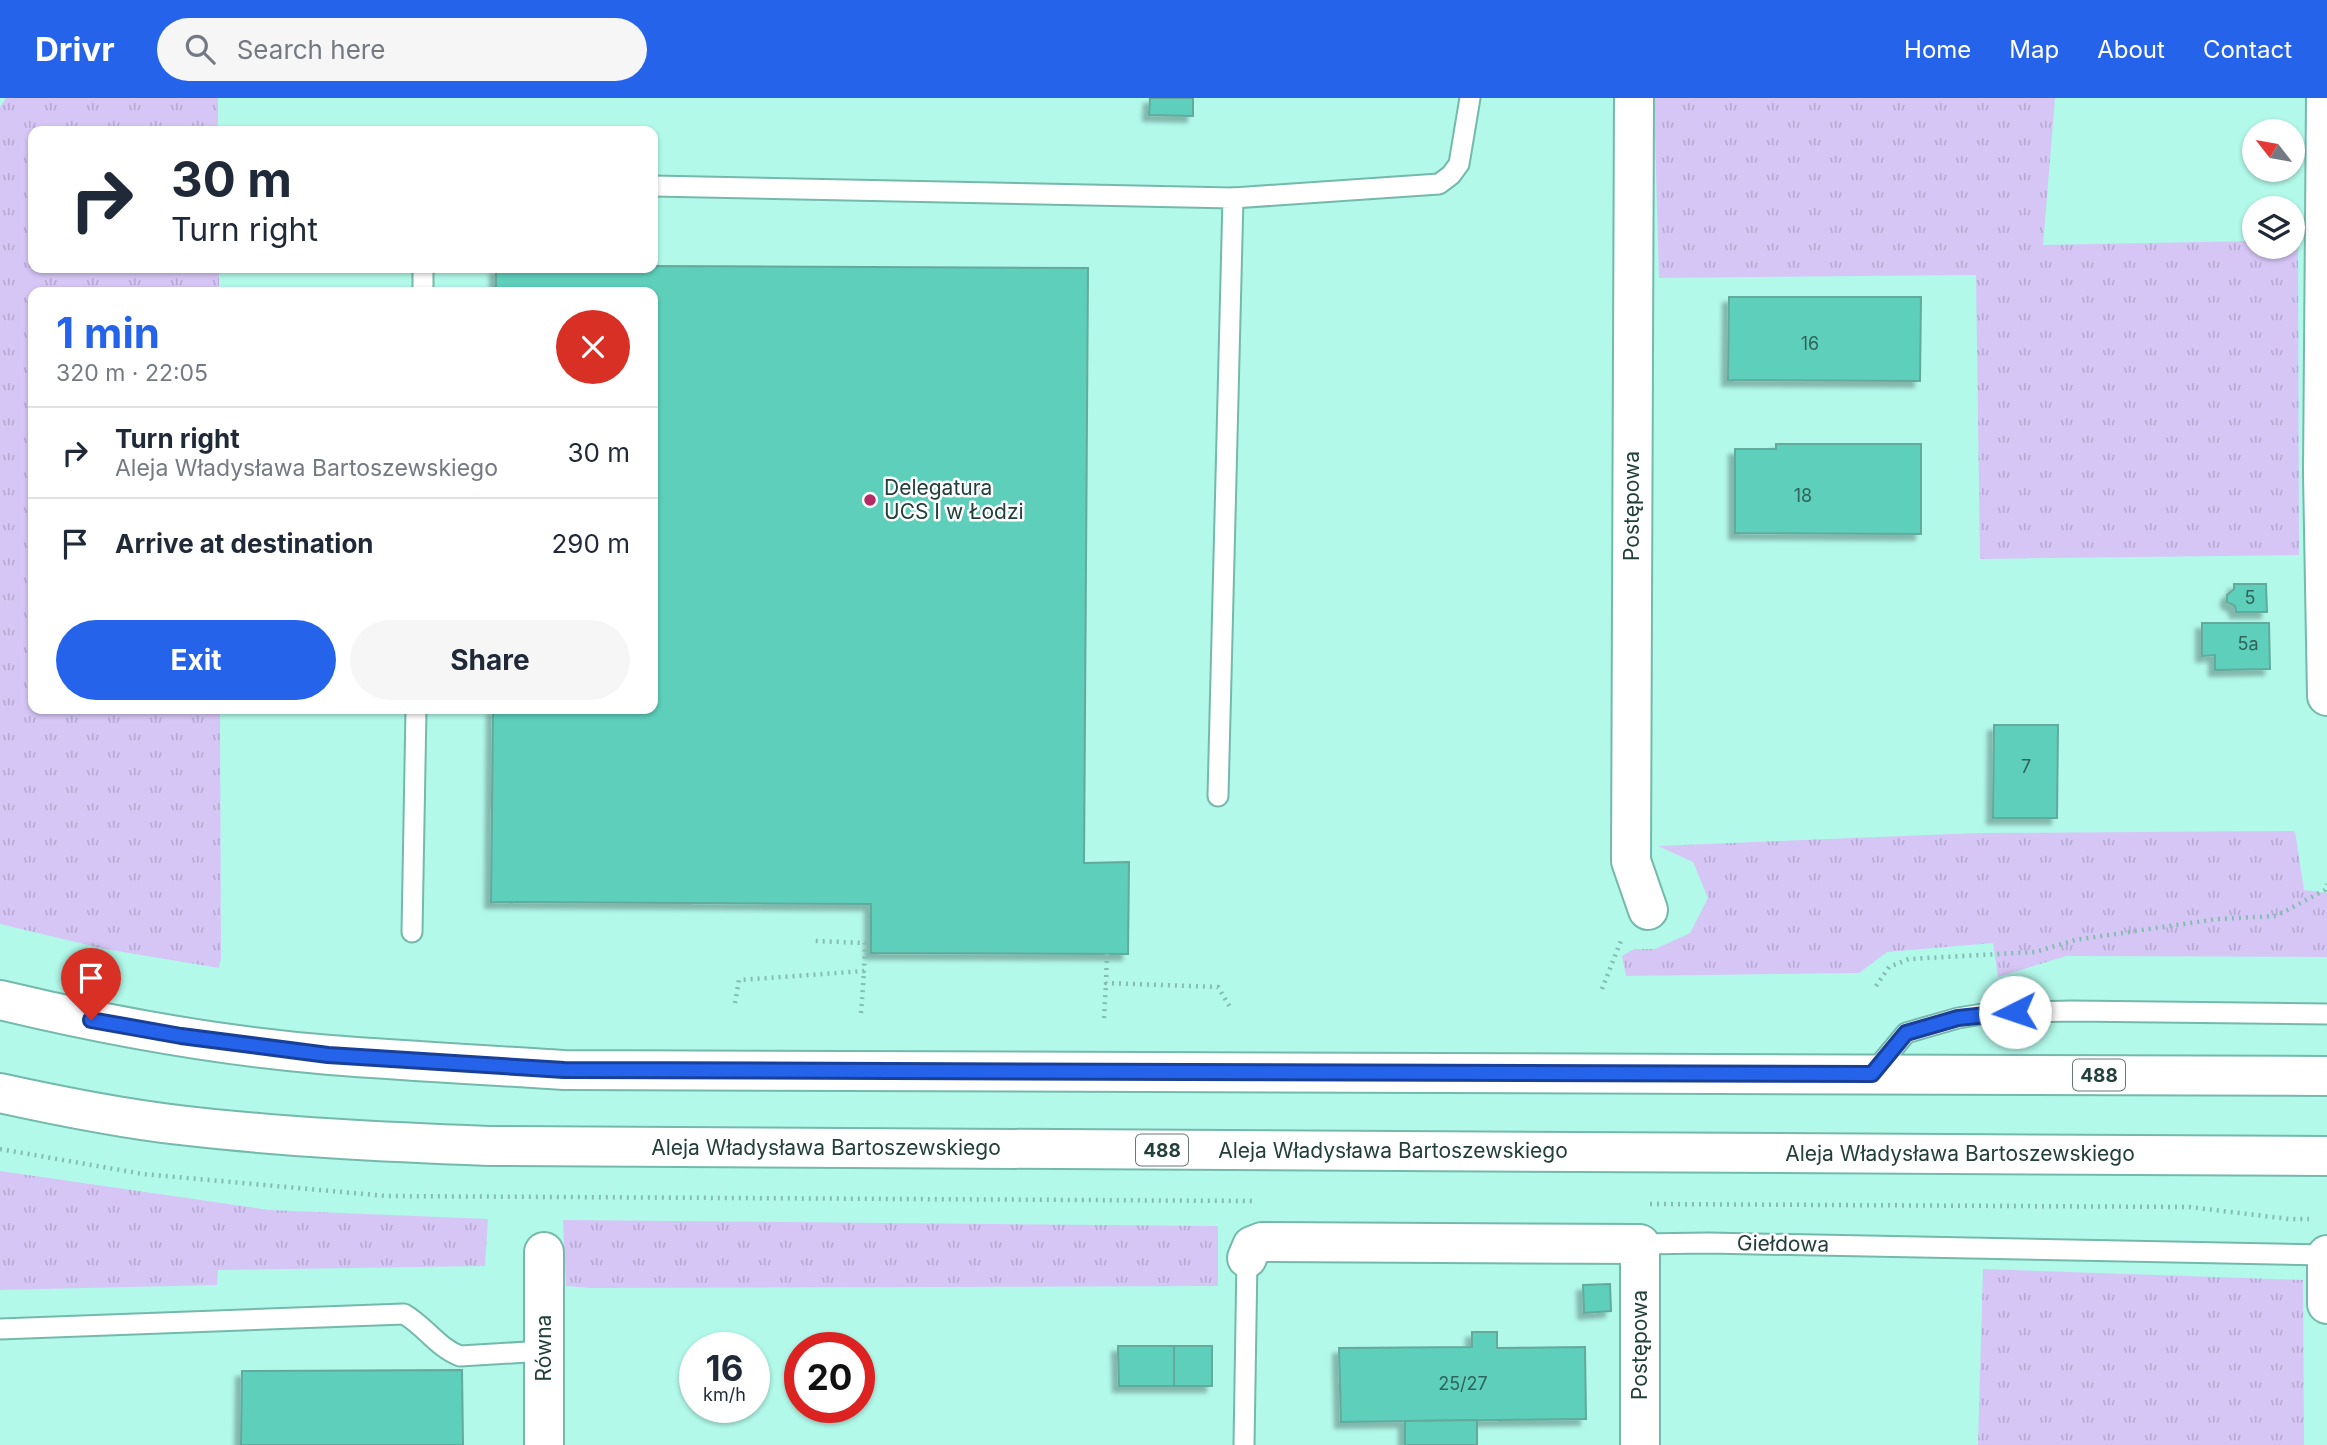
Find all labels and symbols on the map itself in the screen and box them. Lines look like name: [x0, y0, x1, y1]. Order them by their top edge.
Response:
north arrow: [2242, 119, 2305, 182]
house number: 16: [1801, 333, 1819, 354]
street label: Postępowa: [1619, 451, 1644, 561]
place label: Delegatura UCS I w Łodzi: [884, 475, 1024, 524]
house number: 18: [1794, 485, 1812, 506]
marker: Delegatura UCS I w Łodzi: [862, 492, 878, 508]
house number: 5: [2245, 587, 2255, 608]
house number: 5a: [2237, 633, 2259, 654]
house number: 7: [2021, 756, 2031, 777]
pin: [61, 948, 121, 1020]
position arrow: [1978, 975, 2052, 1049]
road number: 488: [2073, 1060, 2125, 1091]
road number: 488: [1136, 1134, 1188, 1166]
street label: Aleja Władysława Bartoszewskiego: [651, 1135, 1001, 1160]
street label: Aleja Władysława Bartoszewskiego: [1218, 1138, 1568, 1163]
street label: Aleja Władysława Bartoszewskiego: [1785, 1141, 2135, 1166]
street label: Giełdowa: [1737, 1230, 1829, 1257]
street label: Postępowa: [1627, 1290, 1652, 1400]
street label: Równa: [531, 1315, 556, 1381]
speed limit sign: 20: [784, 1332, 875, 1423]
house number: 25/27: [1438, 1373, 1488, 1394]

